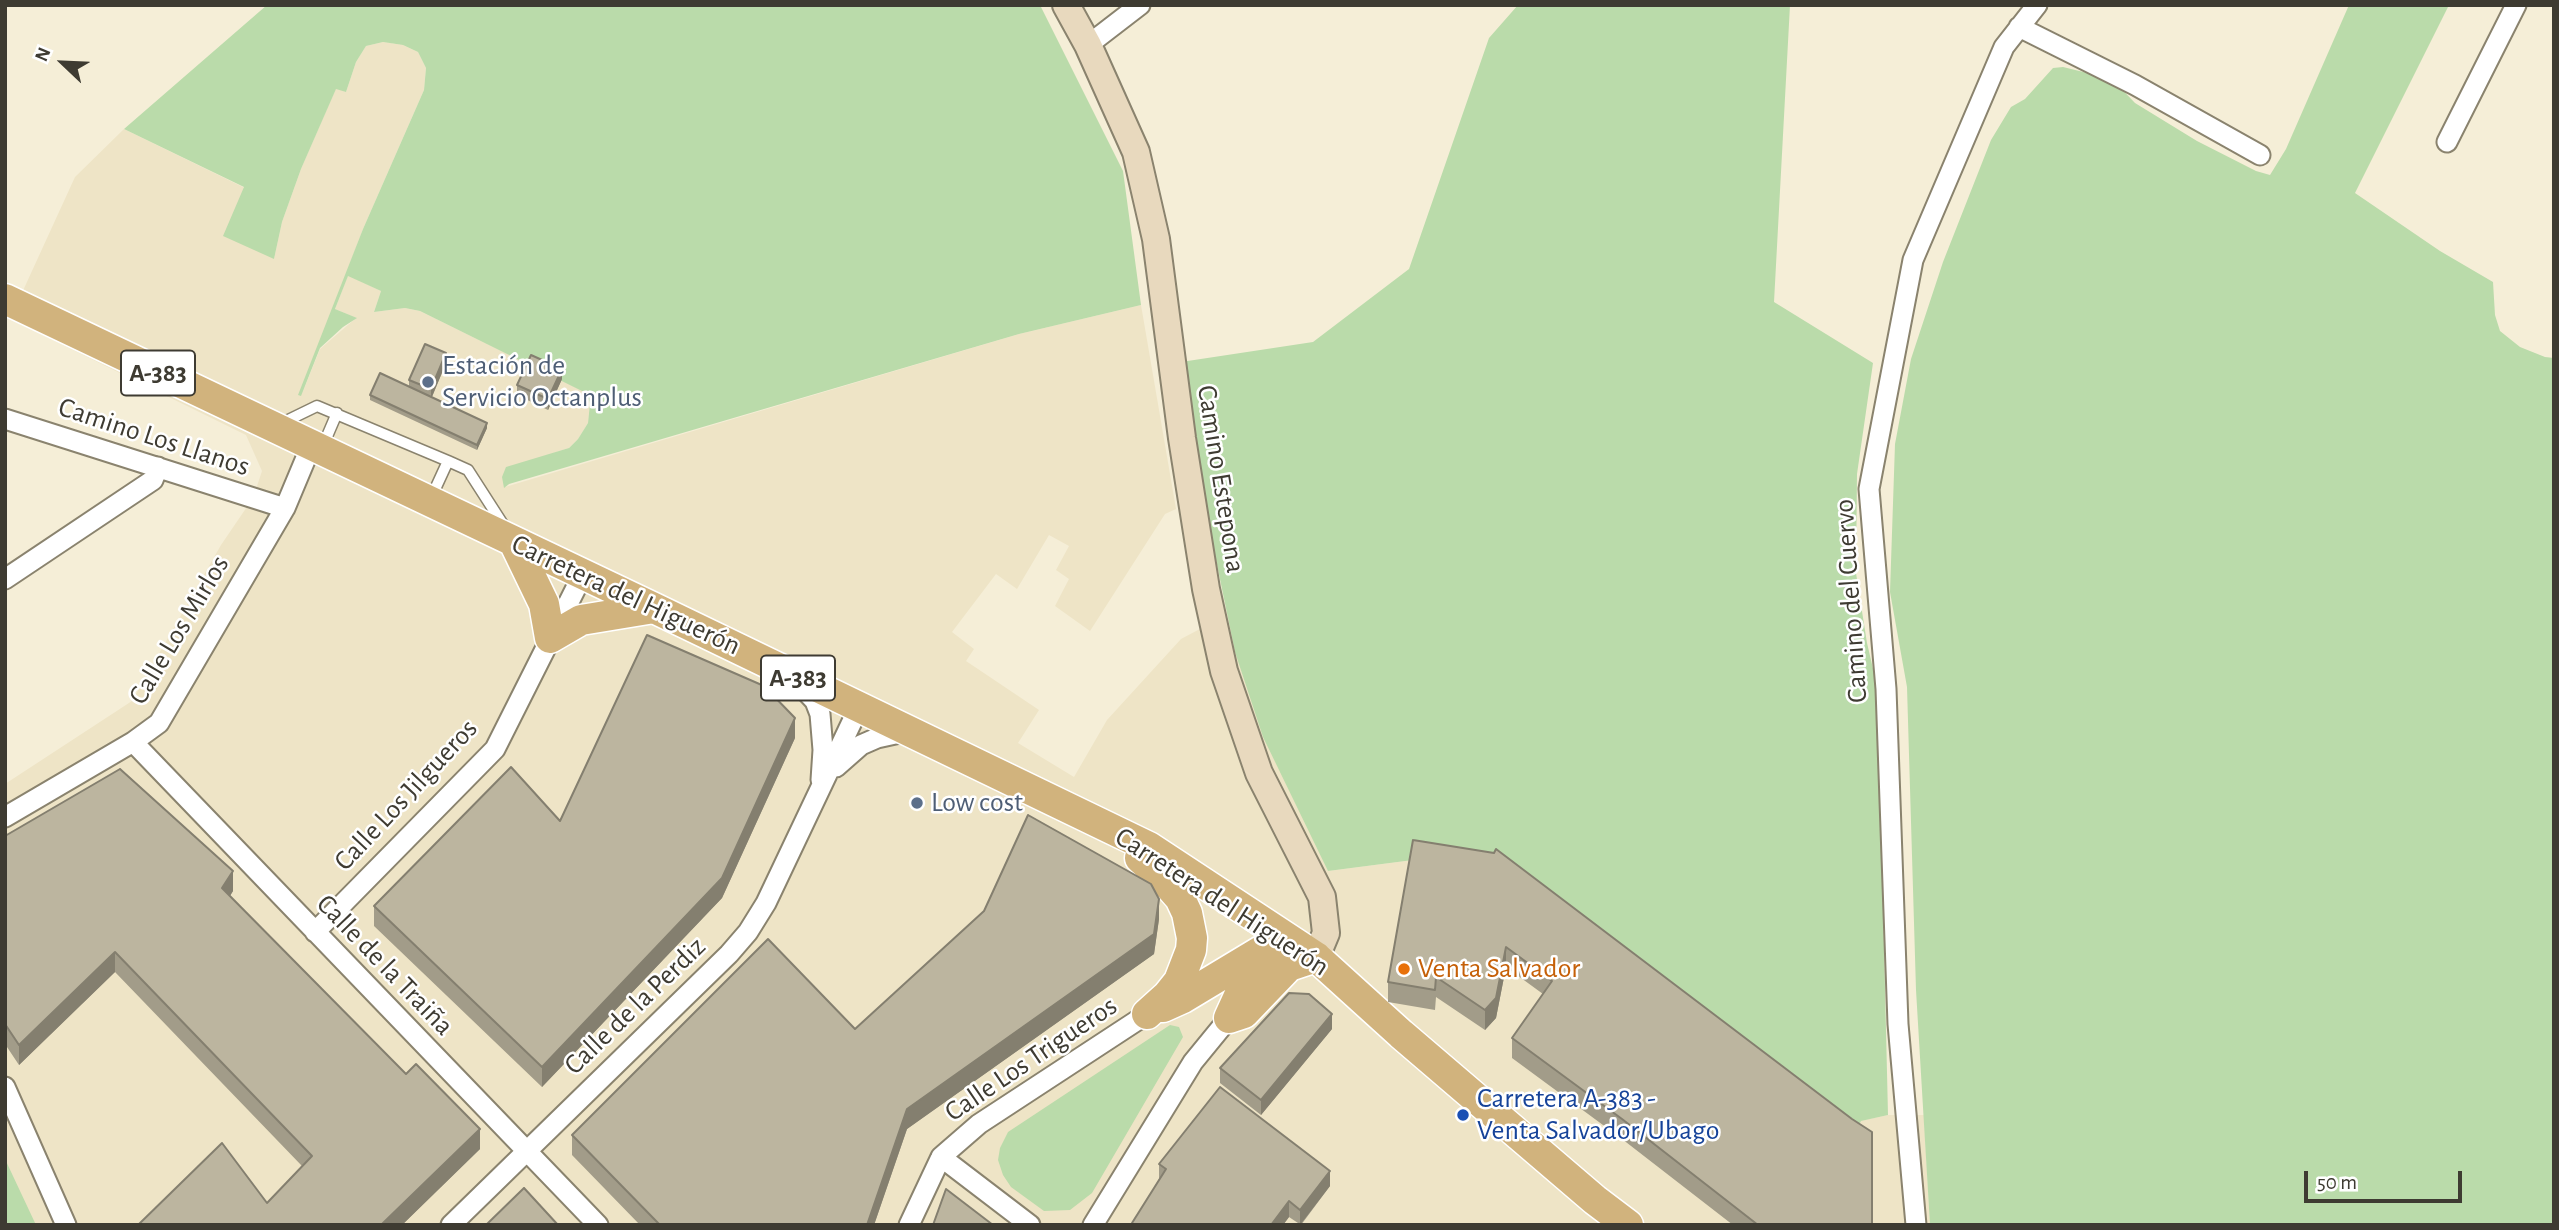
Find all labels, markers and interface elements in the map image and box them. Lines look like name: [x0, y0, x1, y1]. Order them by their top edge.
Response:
north arrow: [28, 28, 98, 98]
text: N: [32, 45, 55, 64]
place label: Estación de Servicio Octanplus: [442, 349, 642, 415]
road number: A-383: [121, 350, 195, 396]
marker: Estación de Servicio Octanplus: [420, 374, 436, 390]
street label: Camino Estepona: [1190, 383, 1252, 575]
street label: Camino Los Llanos: [54, 390, 254, 484]
street label: Camino del Cuervo: [1827, 498, 1875, 704]
street label: Carretera del Higuerón: [506, 527, 746, 663]
street label: Calle Los Mirlos: [121, 549, 237, 711]
road number: A-383: [761, 656, 835, 700]
street label: Calle Los Jilgueros: [327, 712, 485, 878]
place label: Low cost: [931, 786, 1023, 820]
marker: Low cost: [909, 795, 925, 811]
street label: Carretera del Higuerón: [1109, 820, 1335, 984]
street label: Calle de la Traiña: [309, 887, 461, 1043]
street label: Calle de la Perdiz: [557, 930, 713, 1082]
place label: Venta Salvador: [1418, 952, 1580, 986]
marker: Venta Salvador: [1396, 961, 1412, 977]
street label: Calle Los Trigueros: [938, 989, 1124, 1129]
place label: Carretera A-383 - Venta Salvador/Ubago: [1477, 1082, 1719, 1148]
marker: Carretera A-383 - Venta Salvador/Ubago: [1455, 1107, 1471, 1123]
scale bar: [2307, 1156, 2464, 1200]
text: 50 m: [2317, 1172, 2357, 1193]

